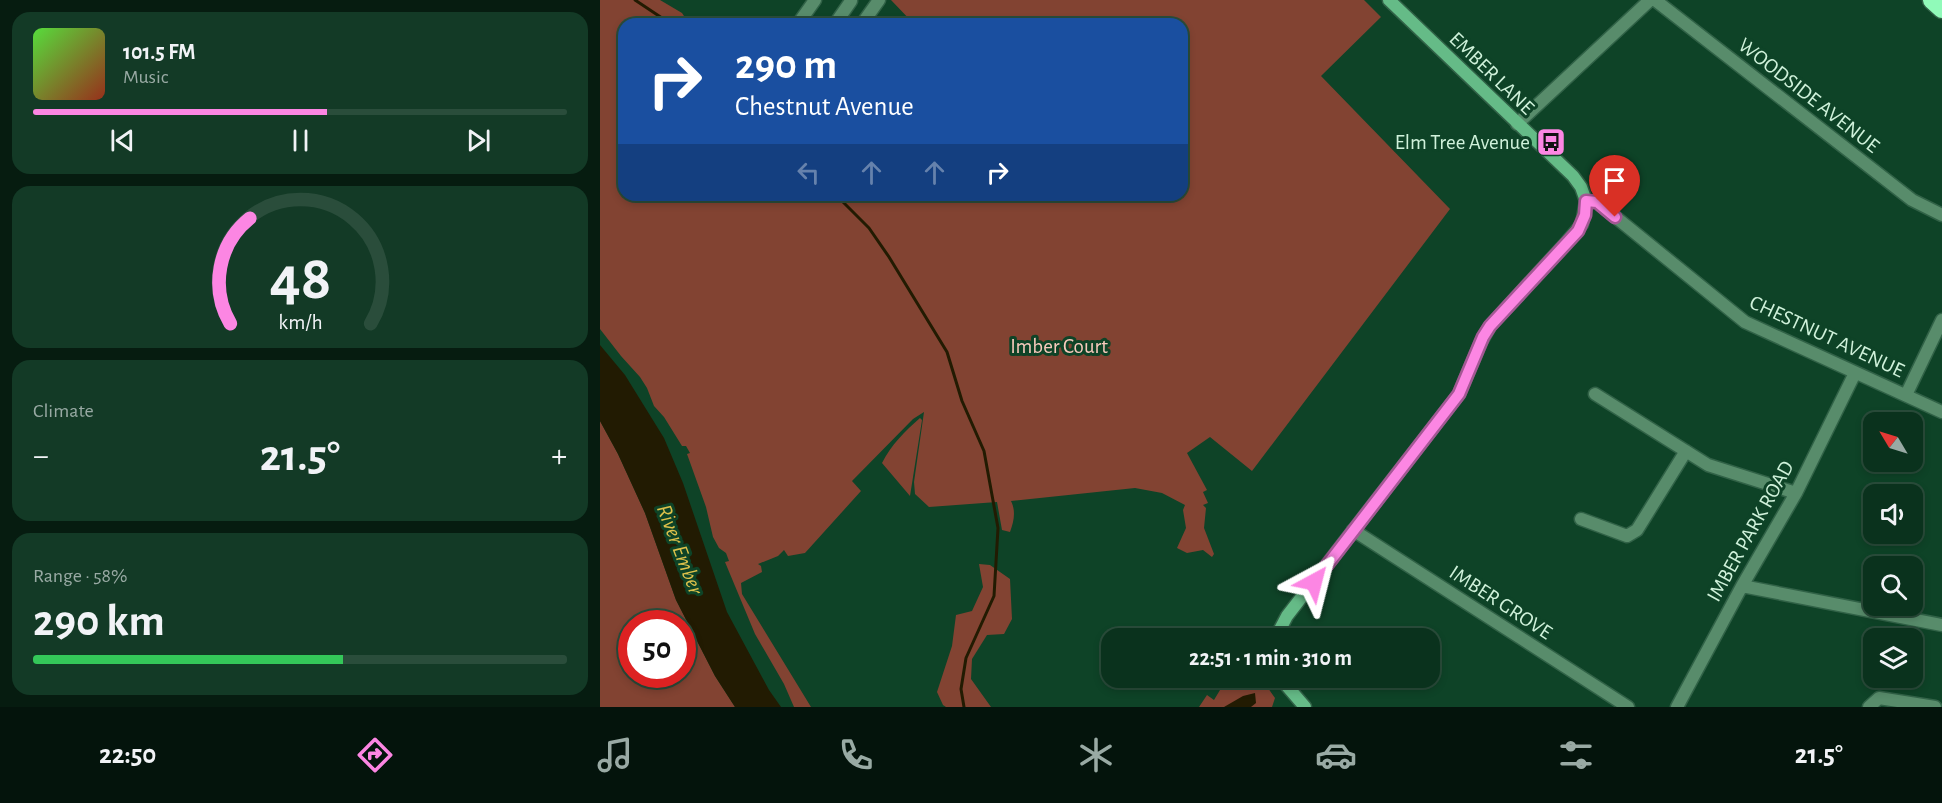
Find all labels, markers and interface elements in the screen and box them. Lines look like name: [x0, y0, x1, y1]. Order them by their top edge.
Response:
street label: EMBER LANE: [1445, 28, 1538, 119]
street label: WOODSIDE AVENUE: [1734, 34, 1883, 157]
text: 101.5 FM: [123, 41, 196, 63]
icon: right: [636, 42, 714, 120]
text: 290 m: [735, 44, 837, 86]
text: Music: [123, 67, 169, 87]
text: Chestnut Avenue: [735, 93, 914, 120]
icon: previous: [106, 124, 139, 157]
icon: pause: [284, 124, 317, 157]
icon: next: [462, 124, 495, 157]
bus stop icon: Elm Tree Avenue: [1535, 126, 1567, 158]
place label: Elm Tree Avenue: [1395, 132, 1530, 153]
pin: [1589, 155, 1640, 217]
icon: left: [792, 156, 825, 189]
icon: ahead: [855, 156, 888, 189]
icon: ahead: [918, 156, 951, 189]
icon: right: [981, 156, 1014, 189]
icon: arrive: [1598, 164, 1631, 197]
text: 48: [269, 248, 331, 310]
street label: CHESTNUT AVENUE: [1746, 291, 1907, 381]
text: km/h: [278, 312, 322, 333]
park label: Imber Court: [1010, 336, 1108, 357]
text: Climate: [33, 401, 94, 421]
north arrow: [1863, 412, 1923, 472]
map controls: [1863, 412, 1923, 688]
text: 21.5°: [260, 434, 340, 479]
text: −: [33, 440, 49, 473]
text: +: [551, 440, 567, 473]
street label: IMBER PARK ROAD: [1703, 457, 1798, 605]
button: sound: [1863, 484, 1923, 544]
water label: River Ember: [653, 501, 708, 598]
position arrow: [1282, 550, 1346, 614]
button: search: [1863, 556, 1923, 616]
street label: IMBER GROVE: [1446, 562, 1556, 643]
text: Range · 58%: [33, 566, 128, 586]
text: 290 km: [33, 599, 165, 644]
speed limit sign: 50: [618, 610, 696, 688]
button: layers: [1863, 628, 1923, 688]
text: 22:51 · 1 min · 310 m: [1189, 647, 1352, 669]
icon: directions: [354, 734, 396, 776]
icon: music: [594, 734, 636, 776]
icon: phone: [835, 734, 877, 776]
icon: climate: [1075, 734, 1117, 776]
icon: car: [1315, 734, 1357, 776]
icon: filters: [1555, 734, 1597, 776]
text: 22:50: [99, 741, 156, 768]
text: 21.5°: [1795, 741, 1843, 768]

